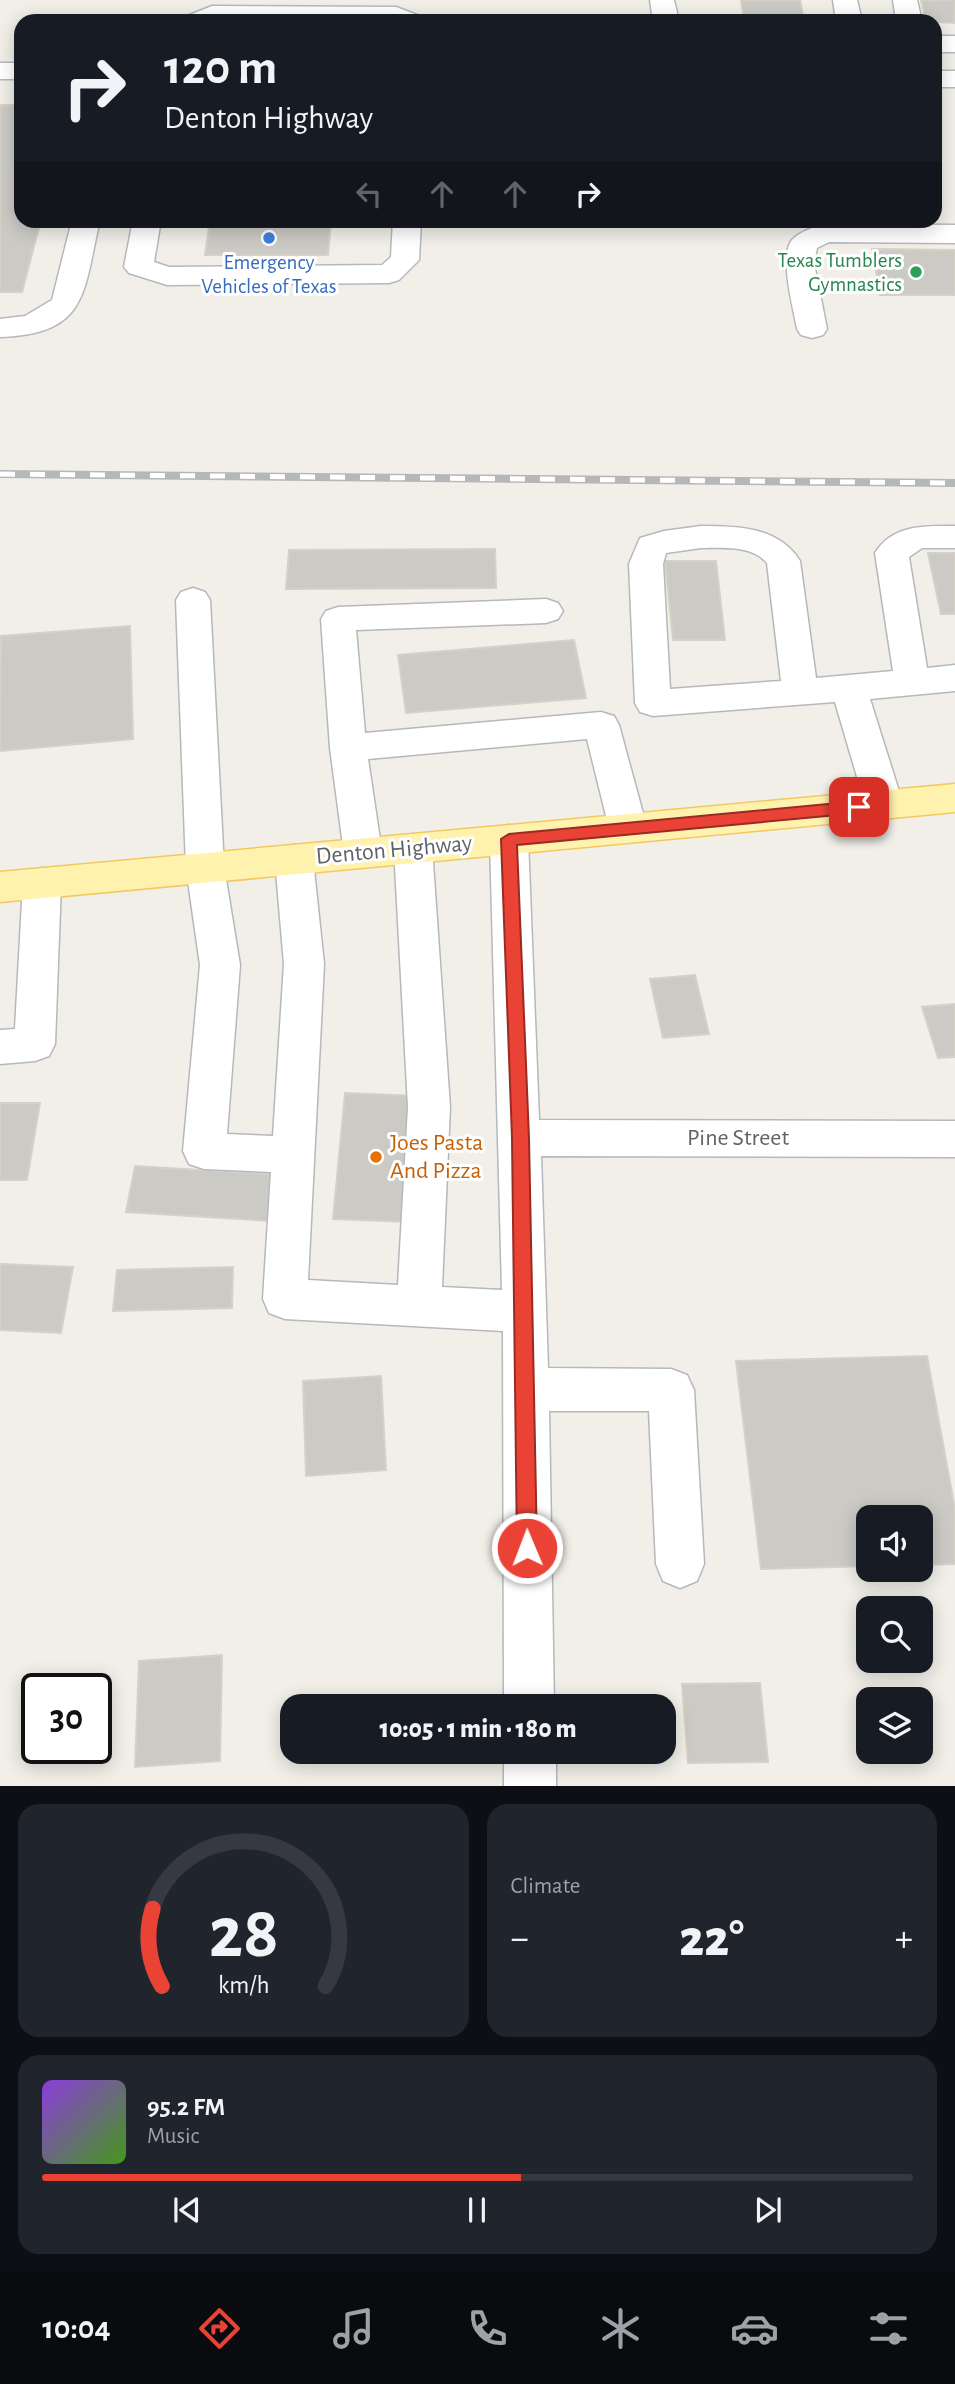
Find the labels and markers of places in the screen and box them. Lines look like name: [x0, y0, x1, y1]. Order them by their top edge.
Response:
marker: Emergency Vehicles of Texas: [261, 230, 277, 246]
place label: Texas Tumblers Gymnastics: [778, 250, 902, 295]
place label: Emergency Vehicles of Texas: [201, 252, 337, 297]
marker: Texas Tumblers Gymnastics: [908, 264, 924, 280]
pin: [829, 777, 889, 837]
place label: Joes Pasta And Pizza: [390, 1131, 483, 1183]
marker: Joes Pasta And Pizza: [368, 1149, 384, 1165]

